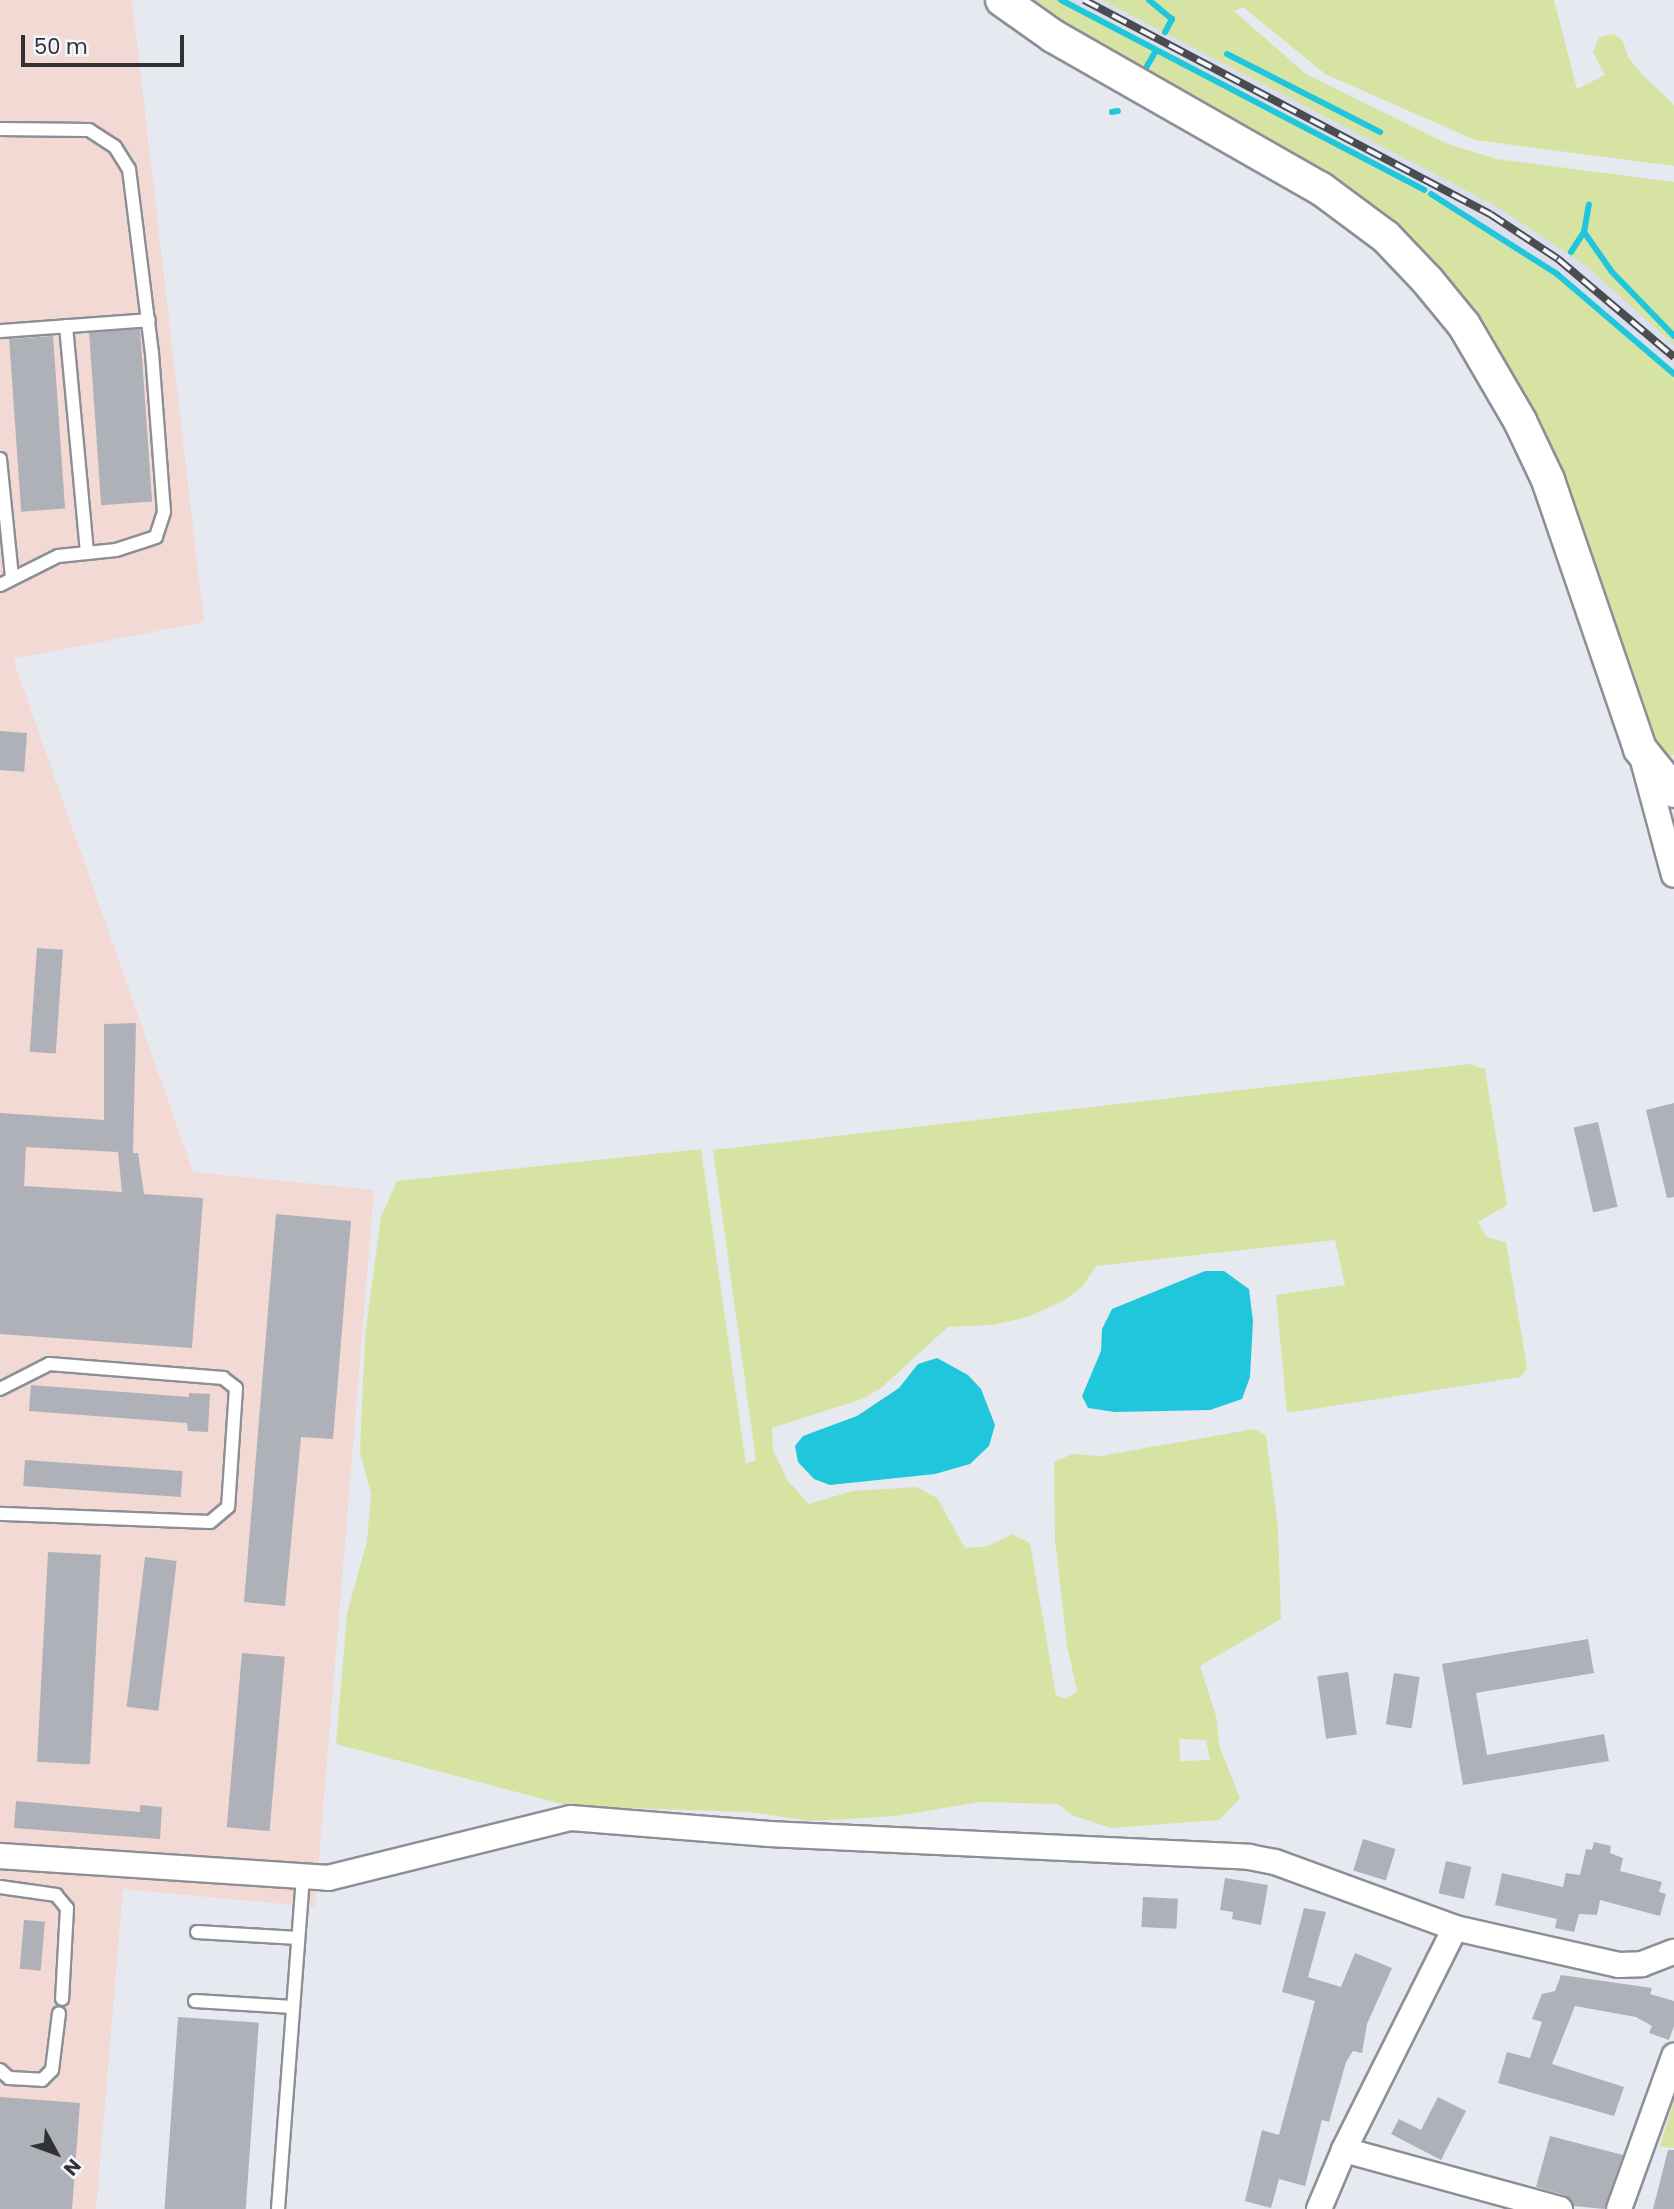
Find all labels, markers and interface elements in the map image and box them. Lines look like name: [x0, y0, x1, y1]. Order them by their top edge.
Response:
scale bar: [24, 21, 187, 65]
text: 50 m: [34, 32, 88, 61]
north arrow: [21, 2118, 91, 2188]
text: N: [57, 2153, 87, 2181]

